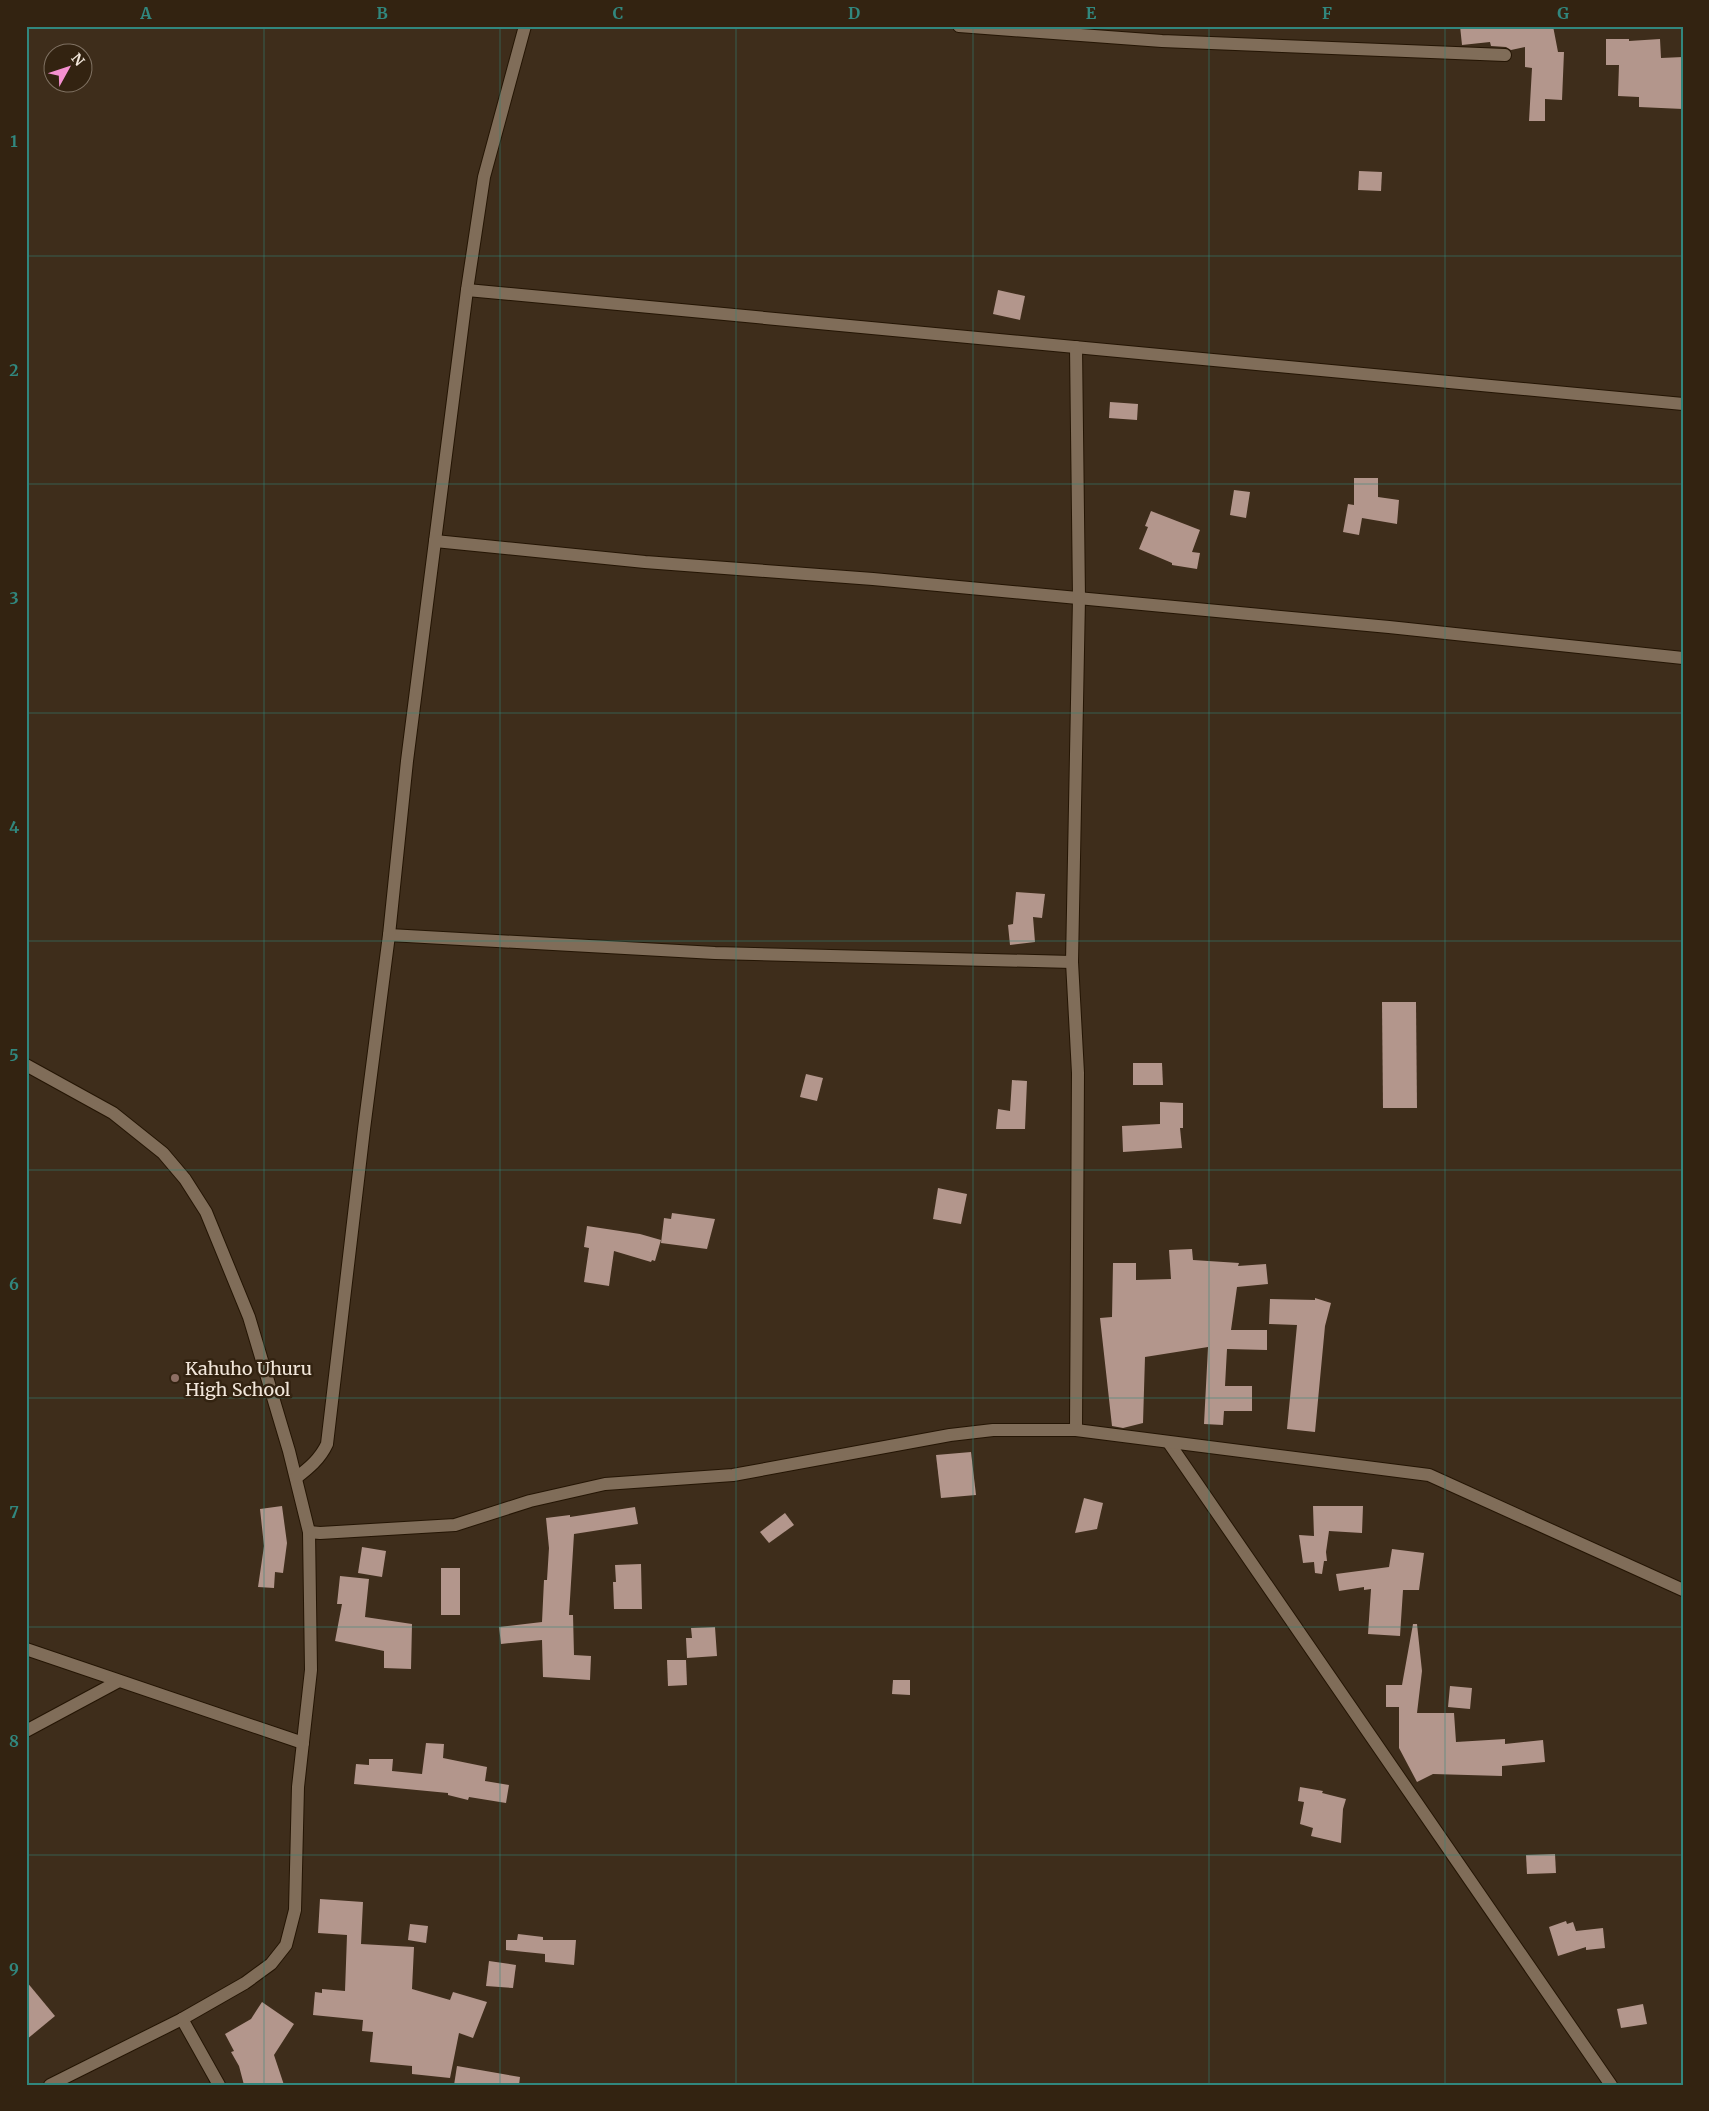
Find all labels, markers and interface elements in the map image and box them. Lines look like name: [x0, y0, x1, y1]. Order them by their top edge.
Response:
text: A: [139, 3, 152, 23]
text: B: [376, 3, 388, 23]
text: C: [613, 3, 623, 23]
text: D: [848, 3, 860, 23]
text: E: [1086, 3, 1097, 23]
text: F: [1322, 3, 1332, 23]
text: G: [1557, 3, 1569, 23]
north arrow: [42, 42, 92, 92]
text: N: [68, 50, 88, 70]
text: 1: [10, 131, 18, 151]
text: 2: [9, 360, 19, 380]
text: 3: [9, 588, 19, 608]
text: 4: [9, 817, 19, 837]
text: 5: [9, 1045, 19, 1065]
text: 6: [9, 1274, 19, 1294]
place label: Kahuho Uhuru High School: [185, 1357, 312, 1401]
marker: Kahuho Uhuru High School: [169, 1372, 181, 1384]
text: 7: [9, 1502, 19, 1522]
text: 8: [9, 1731, 19, 1751]
text: 9: [9, 1959, 19, 1979]

